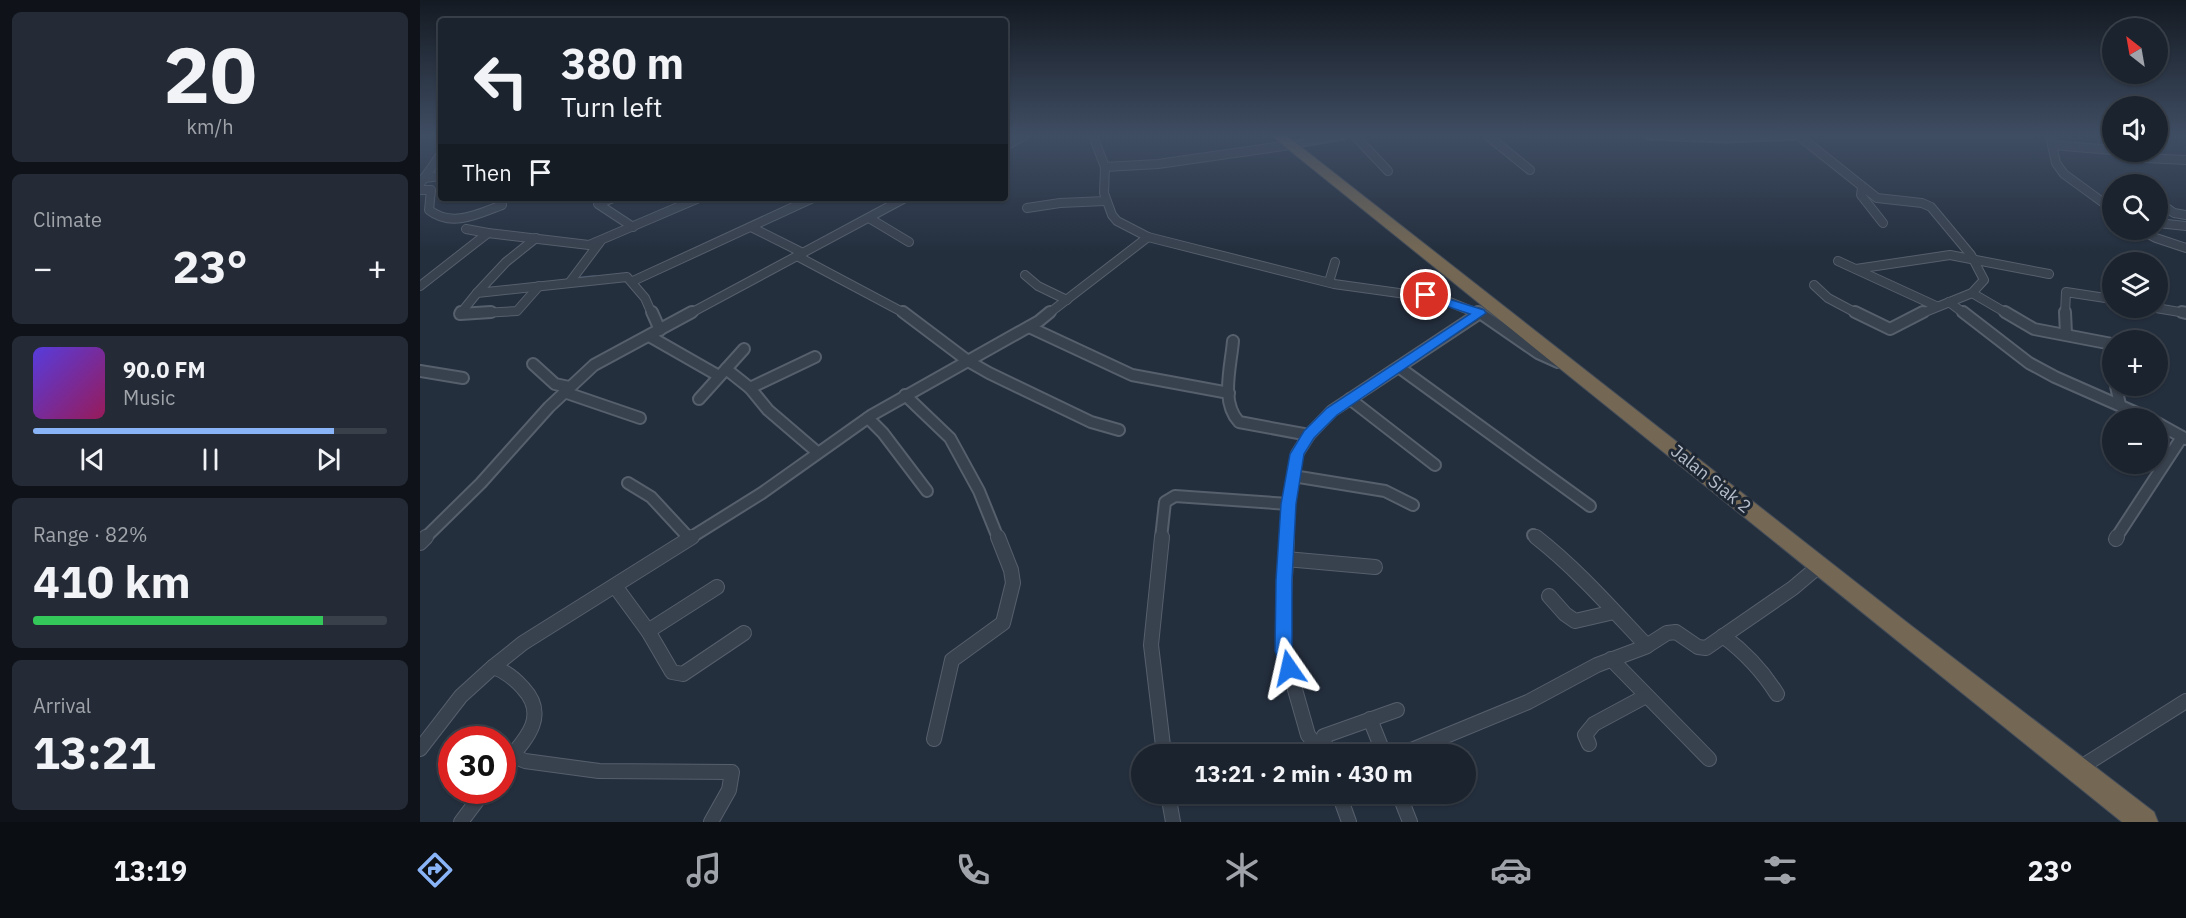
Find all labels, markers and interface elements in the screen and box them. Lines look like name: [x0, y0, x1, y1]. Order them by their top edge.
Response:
north arrow: [2102, 18, 2168, 84]
map controls: [2102, 18, 2168, 474]
text: 20: [163, 23, 257, 124]
text: 380 m: [561, 36, 684, 91]
icon: left: [462, 42, 540, 120]
text: Turn left: [561, 89, 662, 124]
button: sound: [2102, 96, 2168, 162]
text: km/h: [186, 113, 234, 140]
icon: arrive: [524, 156, 557, 189]
text: Then: [462, 158, 512, 187]
button: search: [2102, 174, 2168, 240]
text: Climate: [33, 206, 102, 233]
text: 23°: [172, 237, 248, 295]
text: −: [33, 246, 53, 289]
text: +: [367, 246, 387, 289]
button: layers: [2102, 252, 2168, 318]
pin: [1400, 269, 1451, 320]
icon: arrive: [1409, 278, 1442, 311]
button: +: [2102, 330, 2168, 396]
text: 90.0 FM: [123, 355, 206, 384]
text: Music: [123, 384, 175, 411]
button: −: [2102, 408, 2168, 474]
street label: Jalan Siak 2: [1666, 439, 1756, 518]
icon: previous: [76, 443, 109, 476]
icon: pause: [194, 443, 227, 476]
icon: next: [312, 443, 345, 476]
text: Range · 82%: [33, 521, 148, 548]
text: 410 km: [33, 552, 191, 610]
position arrow: [1257, 636, 1321, 700]
text: Arrival: [33, 692, 91, 719]
text: 13:21: [33, 723, 156, 781]
speed limit sign: 30: [438, 726, 516, 804]
text: 13:21 · 2 min · 430 m: [1194, 759, 1413, 788]
icon: directions: [414, 849, 456, 891]
icon: music: [683, 849, 725, 891]
icon: phone: [952, 849, 994, 891]
icon: climate: [1221, 849, 1263, 891]
icon: car: [1490, 849, 1532, 891]
icon: filters: [1759, 849, 1801, 891]
text: 13:19: [113, 853, 187, 888]
text: 23°: [2027, 853, 2072, 888]

